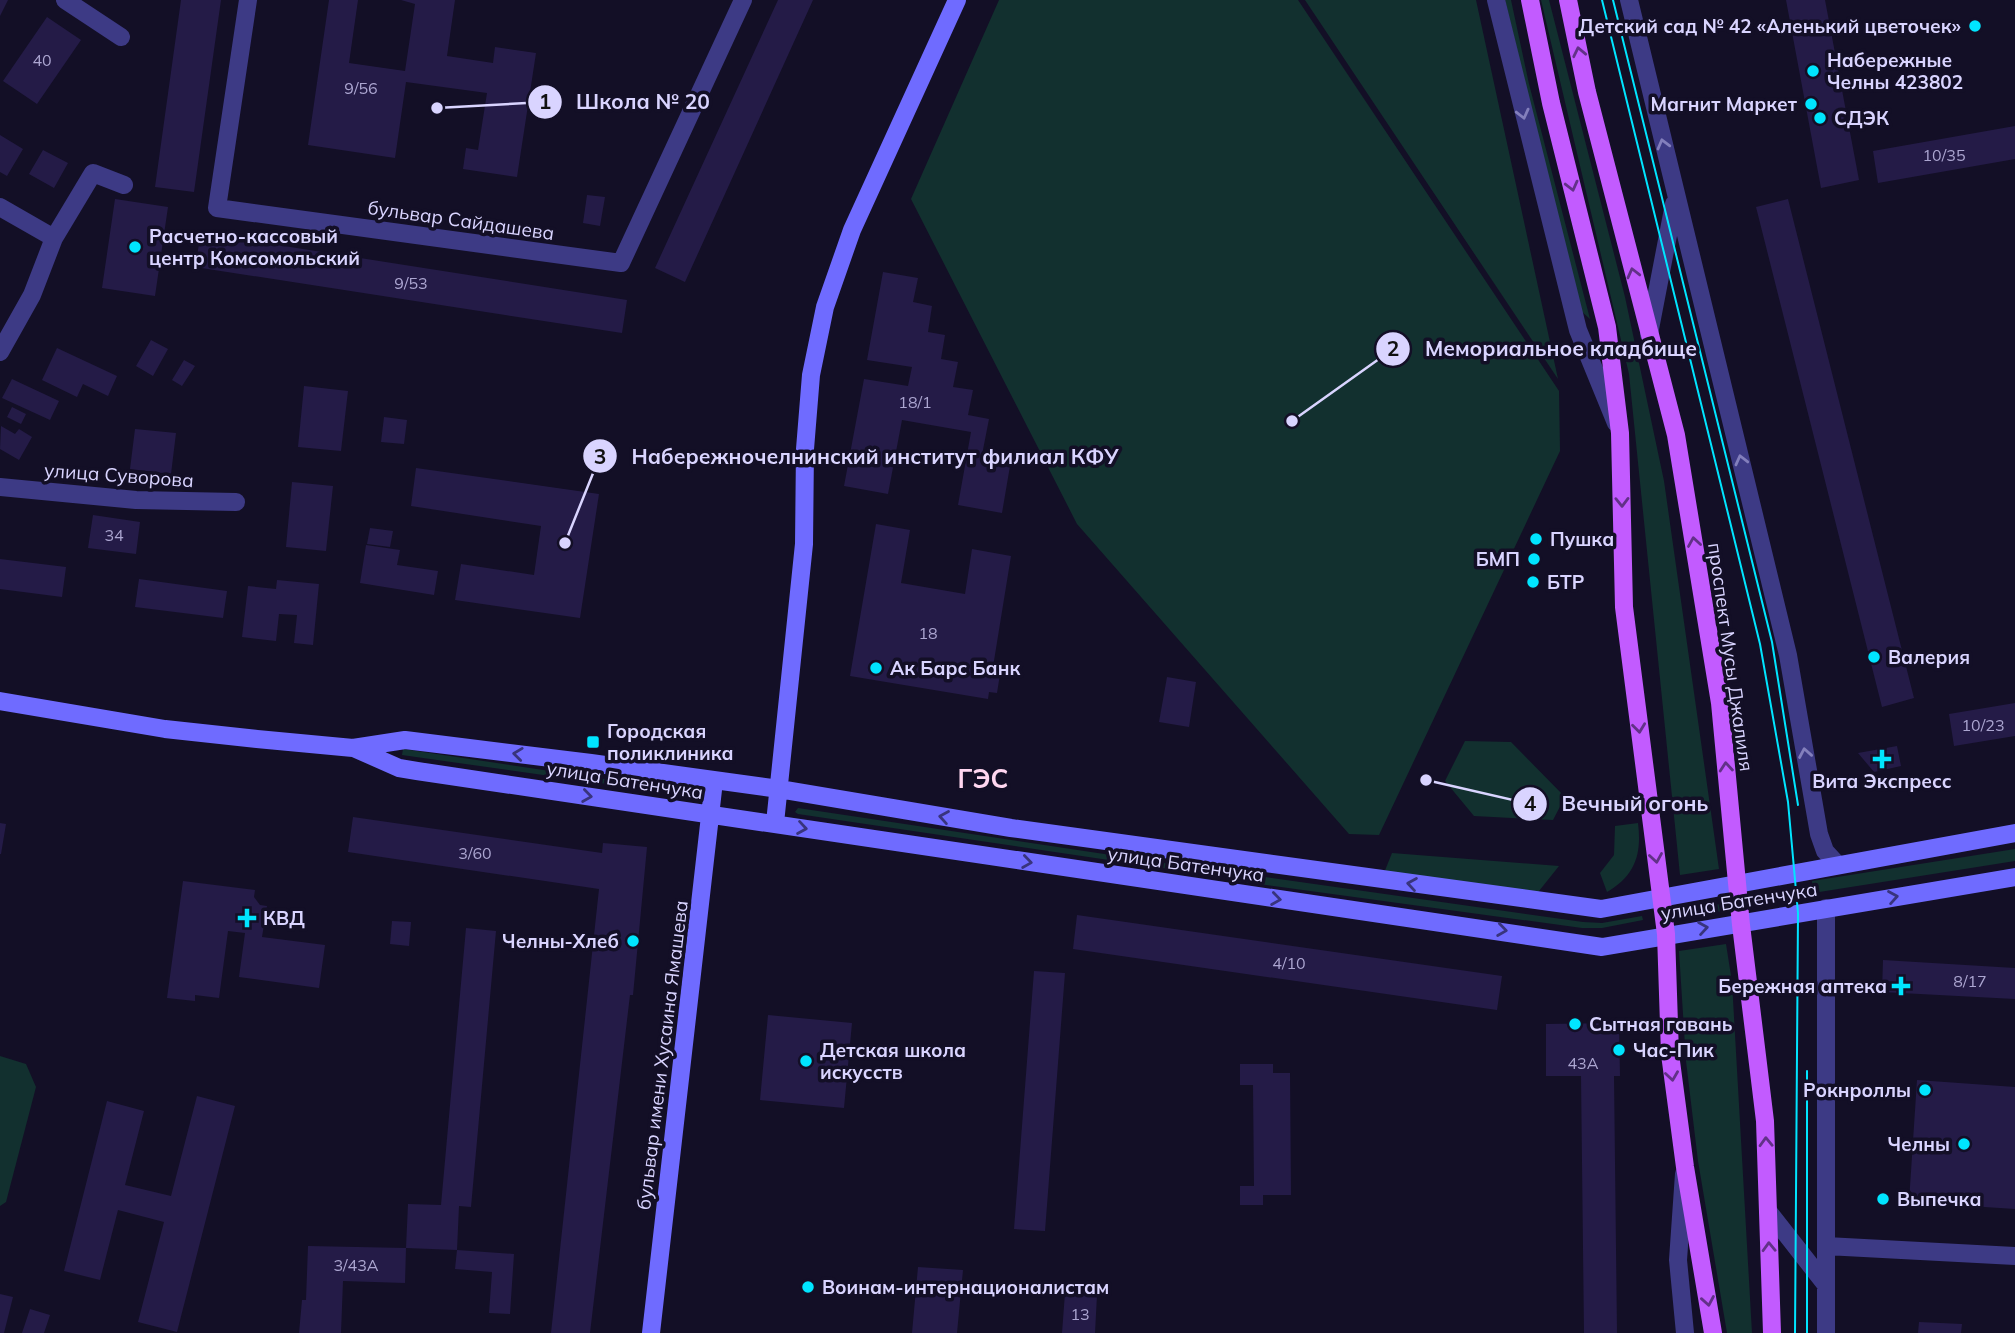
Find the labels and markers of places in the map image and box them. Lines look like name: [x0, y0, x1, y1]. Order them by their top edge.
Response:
place label: Детский сад № 42 «Аленький цветочек»: [1579, 14, 1961, 38]
marker: Детский сад № 42 «Аленький цветочек»: [1967, 18, 1983, 34]
place label: Набережные Челны 423802: [1827, 48, 1963, 94]
marker: Набережные Челны 423802: [1805, 63, 1821, 79]
callout: Школа № 20: [527, 81, 724, 123]
place label: Магнит Маркет: [1650, 92, 1798, 116]
marker: Магнит Маркет: [1803, 96, 1819, 112]
place label: СДЭК: [1834, 106, 1890, 130]
marker: СДЭК: [1812, 110, 1828, 126]
place label: Расчетно-кассовый центр Комсомольский: [149, 224, 360, 270]
marker: Расчетно-кассовый центр Комсомольский: [127, 239, 143, 255]
callout: Мемориальное кладбище: [1376, 328, 1711, 370]
callout: Набережночелнинский институт филиал КФУ: [583, 435, 1133, 477]
place label: Пушка: [1550, 527, 1614, 551]
marker: Пушка: [1528, 531, 1544, 547]
place label: БМП: [1476, 547, 1520, 571]
marker: БМП: [1526, 551, 1542, 567]
place label: БТР: [1547, 570, 1585, 594]
marker: БТР: [1525, 574, 1541, 590]
place label: Валерия: [1888, 645, 1970, 669]
marker: Валерия: [1866, 649, 1882, 665]
place label: Ак Барс Банк: [890, 656, 1020, 680]
marker: Ак Барс Банк: [868, 660, 884, 676]
place label: Городская поликлиника: [607, 719, 734, 765]
marker: Городская поликлиника: [585, 734, 601, 750]
marker: Вита Экспресс: [1874, 751, 1890, 767]
place label: Вита Экспресс: [1812, 769, 1952, 793]
callout: Вечный огонь: [1513, 783, 1723, 825]
place label: КВД: [263, 906, 305, 930]
marker: КВД: [237, 908, 257, 928]
place label: Челны-Хлеб: [502, 929, 619, 953]
marker: Челны-Хлеб: [625, 933, 641, 949]
place label: Бережная аптека: [1718, 974, 1887, 998]
marker: Бережная аптека: [1893, 978, 1909, 994]
place label: Сытная гавань: [1589, 1012, 1733, 1036]
marker: Сытная гавань: [1567, 1016, 1583, 1032]
place label: Детская школа искусств: [820, 1038, 966, 1084]
place label: Час-Пик: [1633, 1038, 1714, 1062]
marker: Час-Пик: [1611, 1042, 1627, 1058]
marker: Детская школа искусств: [798, 1053, 814, 1069]
place label: Рокнроллы: [1803, 1078, 1911, 1102]
marker: Рокнроллы: [1917, 1082, 1933, 1098]
place label: Челны: [1887, 1132, 1950, 1156]
marker: Челны: [1956, 1136, 1972, 1152]
place label: Выпечка: [1897, 1187, 1981, 1211]
marker: Выпечка: [1875, 1191, 1891, 1207]
place label: Воинам-интернационалистам: [822, 1275, 1109, 1299]
marker: Воинам-интернационалистам: [800, 1279, 816, 1295]

